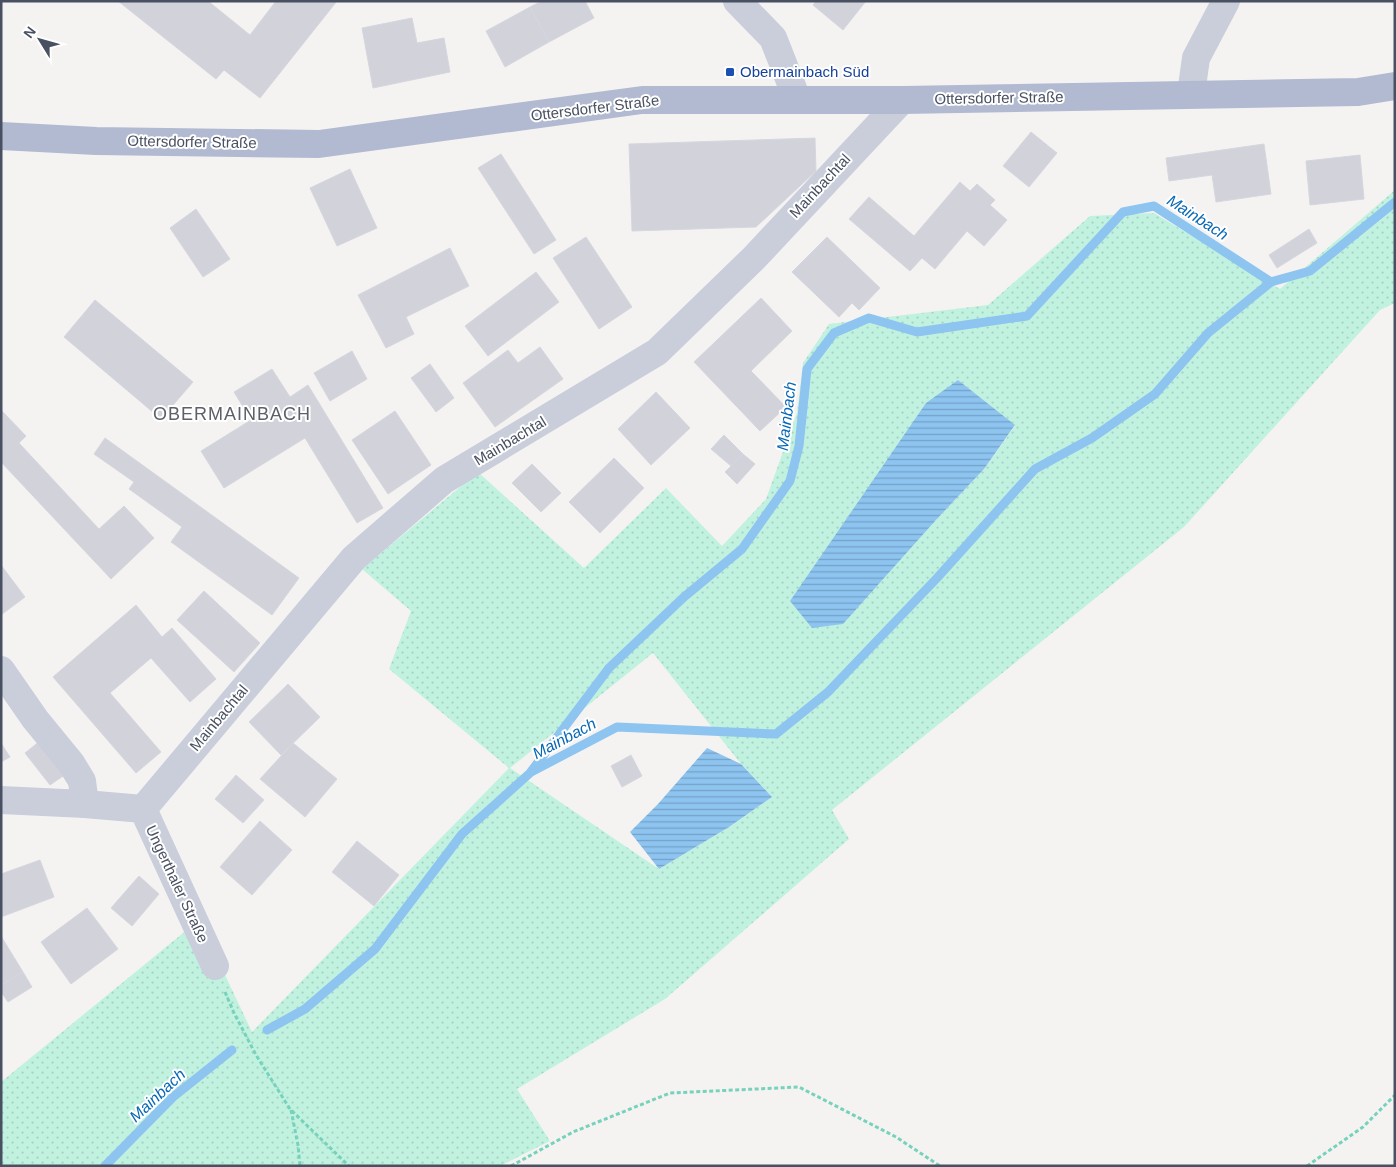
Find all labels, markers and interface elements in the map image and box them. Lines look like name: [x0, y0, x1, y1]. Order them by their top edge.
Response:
north arrow: [15, 15, 65, 65]
text: N: [20, 23, 39, 41]
place label: Obermainbach Süd: [740, 63, 869, 80]
marker: Obermainbach Süd: [724, 66, 736, 78]
street label: Ottersdorfer Straße: [934, 88, 1064, 107]
street label: Ottersdorfer Straße: [530, 91, 660, 124]
street label: Ottersdorfer Straße: [127, 132, 257, 151]
street label: Mainbachtal: [786, 150, 853, 221]
water label: Mainbach: [1164, 191, 1232, 243]
water label: Mainbach: [774, 380, 799, 452]
district label: OBERMAINBACH: [153, 404, 311, 424]
street label: Mainbachtal: [471, 412, 549, 469]
street label: Mainbachtal: [186, 681, 251, 754]
water label: Mainbach: [530, 715, 599, 762]
street label: Ungerthaler Straße: [143, 822, 212, 945]
water label: Mainbach: [126, 1065, 189, 1125]

